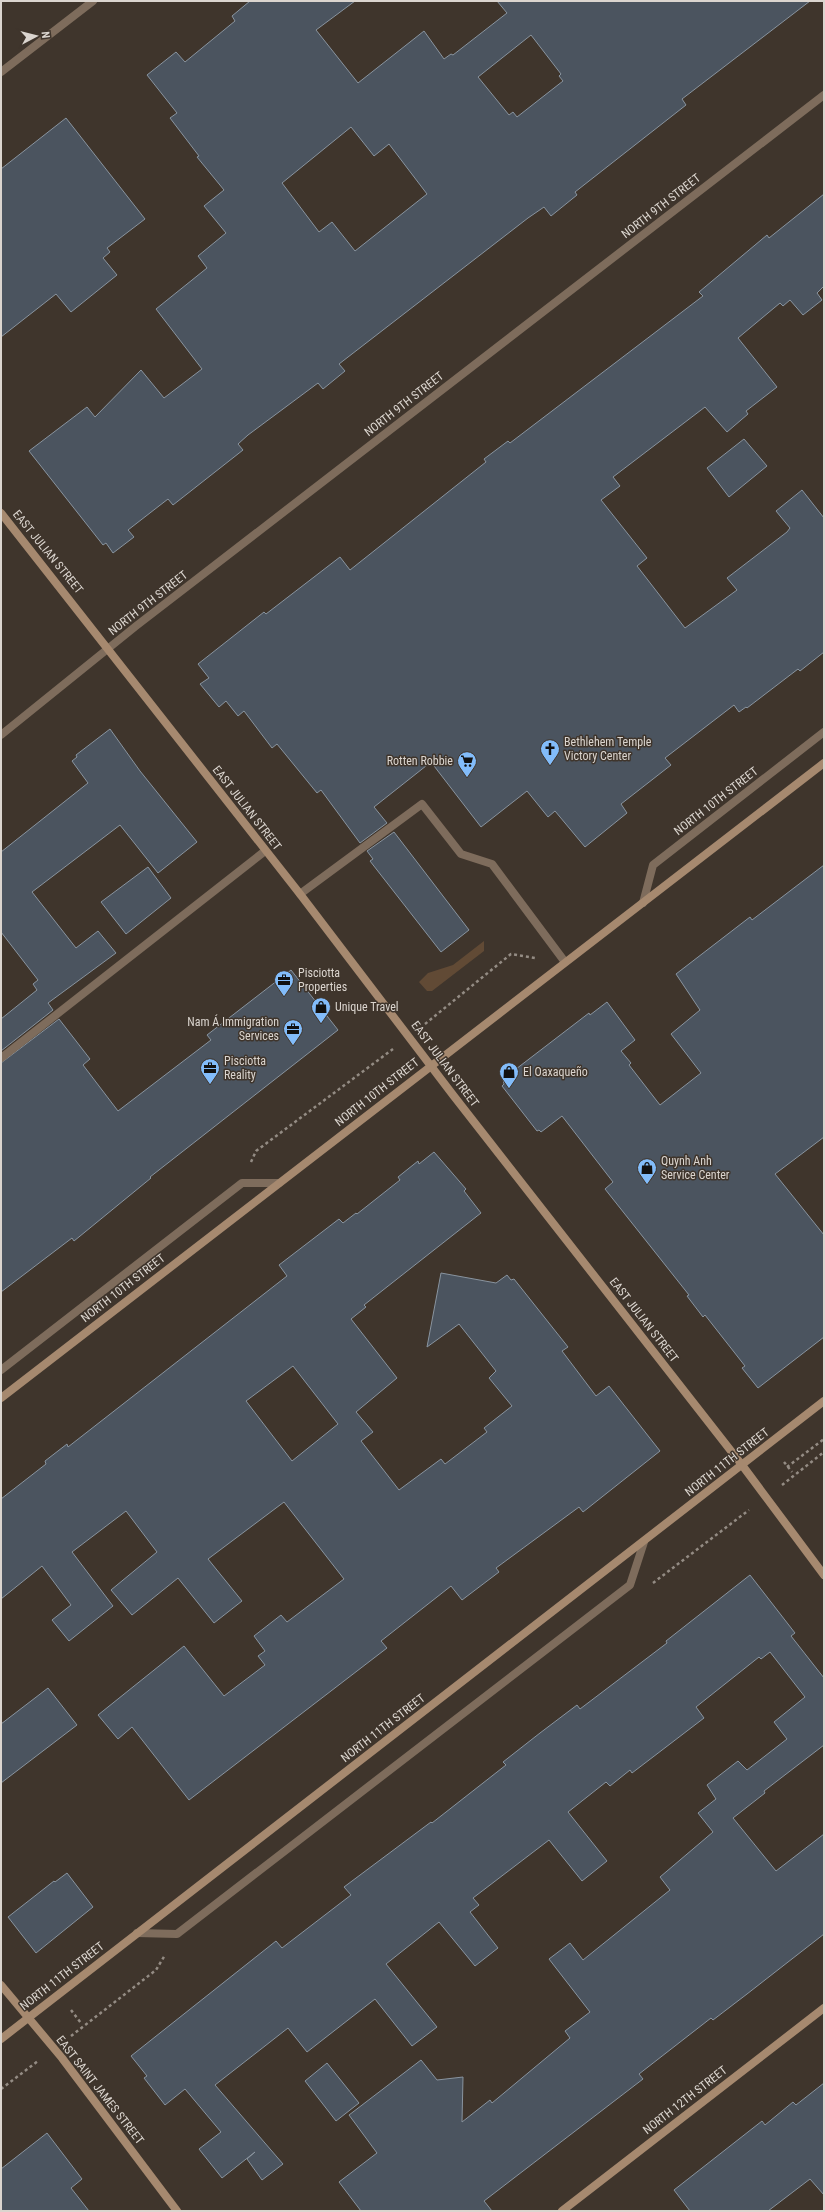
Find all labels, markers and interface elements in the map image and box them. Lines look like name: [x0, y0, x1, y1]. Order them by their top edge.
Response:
north arrow: [16, 16, 56, 56]
text: N: [39, 31, 52, 39]
street label: NORTH 9TH STREET: [619, 171, 703, 241]
street label: NORTH 9TH STREET: [362, 369, 446, 439]
street label: EAST JULIAN STREET: [10, 507, 86, 597]
street label: NORTH 9TH STREET: [106, 568, 190, 638]
place label: Bethlehem Temple Victory Center: [564, 735, 652, 763]
church icon: Bethlehem Temple Victory Center: [539, 738, 561, 766]
supermarket icon: Rotten Robbie: [456, 750, 478, 778]
place label: Rotten Robbie: [387, 754, 453, 768]
street label: EAST JULIAN STREET: [210, 763, 284, 853]
street label: NORTH 10TH STREET: [671, 764, 761, 838]
place label: Pisciotta Properties: [298, 966, 347, 994]
office icon: Pisciotta Properties: [273, 969, 295, 997]
shop icon: Unique Travel: [310, 996, 332, 1024]
place label: Unique Travel: [335, 1000, 399, 1014]
place label: Nam Á Immigration Services: [187, 1014, 279, 1043]
office icon: Nam Á Immigration Services: [282, 1018, 304, 1046]
street label: EAST JULIAN STREET: [408, 1018, 482, 1110]
place label: Pisciotta Reality: [224, 1054, 266, 1082]
street label: NORTH 10TH STREET: [332, 1055, 422, 1129]
office icon: Pisciotta Reality: [199, 1057, 221, 1085]
shop icon: El Oaxaqueño: [498, 1061, 520, 1089]
place label: El Oaxaqueño: [523, 1065, 588, 1079]
place label: Quynh Anh Service Center: [661, 1154, 730, 1182]
shop icon: Quynh Anh Service Center: [636, 1157, 658, 1185]
street label: NORTH 10TH STREET: [78, 1251, 168, 1325]
street label: EAST JULIAN STREET: [607, 1275, 681, 1365]
street label: NORTH 11TH STREET: [682, 1425, 772, 1499]
street label: NORTH 11TH STREET: [338, 1691, 428, 1765]
street label: NORTH 11TH STREET: [17, 1939, 107, 2013]
street label: EAST SAINT JAMES STREET: [53, 2033, 147, 2147]
street label: NORTH 12TH STREET: [640, 2063, 730, 2137]

